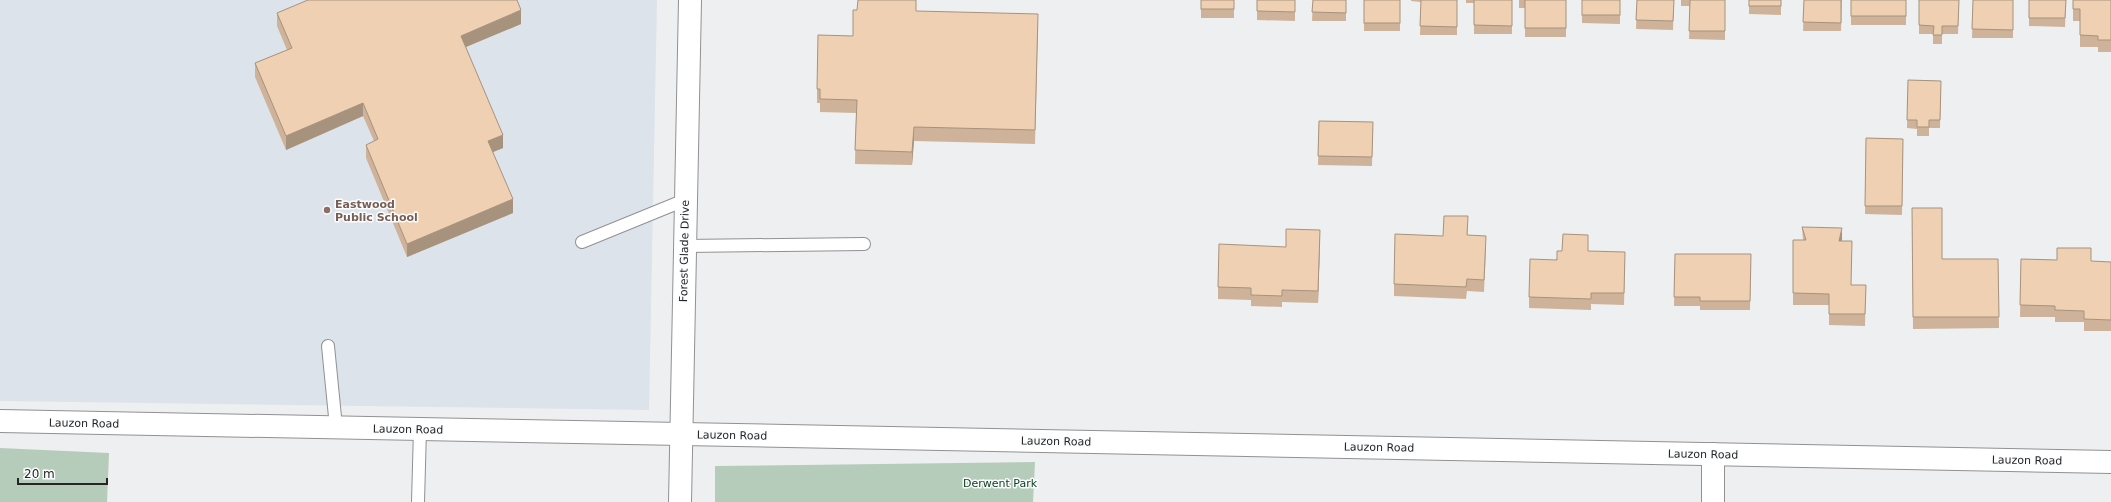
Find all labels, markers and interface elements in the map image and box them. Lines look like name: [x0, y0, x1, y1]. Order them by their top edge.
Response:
place label: Eastwood Public School: [335, 198, 418, 224]
street label: Forest Glade Drive: [677, 200, 692, 302]
marker: Eastwood Public School: [322, 205, 332, 215]
street label: Lauzon Road: [49, 416, 119, 431]
street label: Lauzon Road: [373, 422, 443, 437]
street label: Lauzon Road: [697, 428, 767, 443]
street label: Lauzon Road: [1021, 434, 1091, 449]
street label: Lauzon Road: [1344, 440, 1414, 455]
street label: Lauzon Road: [1668, 447, 1738, 462]
street label: Lauzon Road: [1992, 453, 2062, 468]
scale bar: [18, 460, 107, 486]
text: 20 m: [24, 467, 55, 481]
park label: Derwent Park: [963, 477, 1038, 490]

